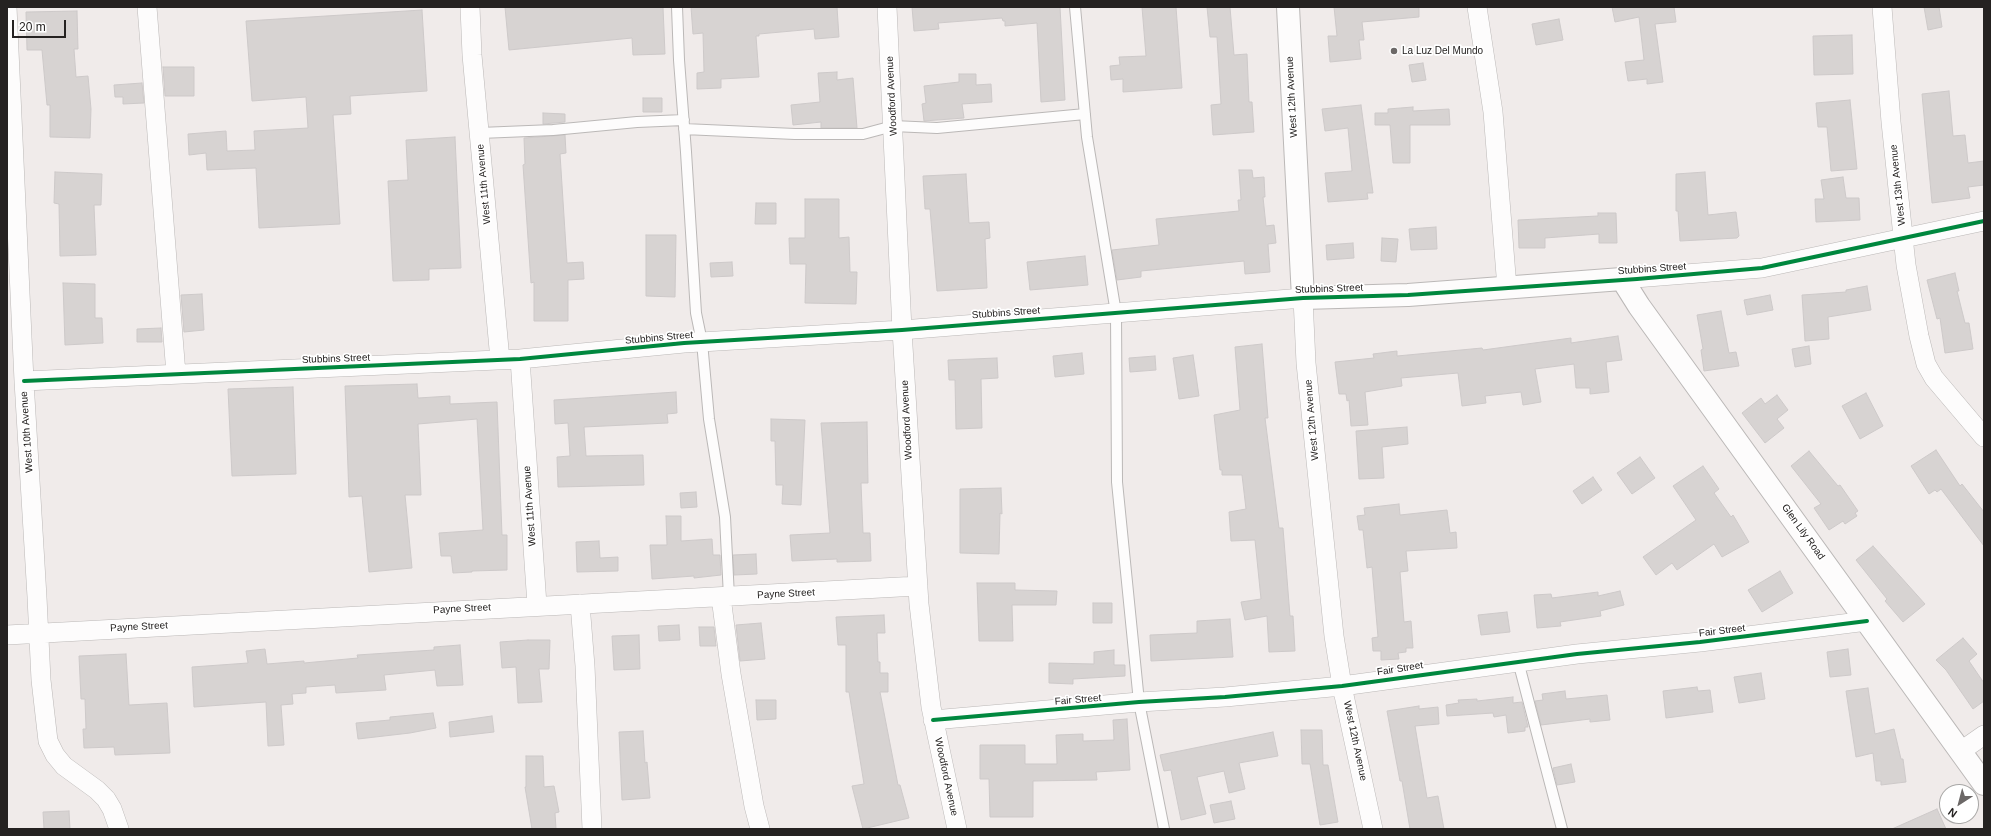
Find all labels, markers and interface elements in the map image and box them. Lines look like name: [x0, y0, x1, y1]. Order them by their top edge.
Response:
scale bar: [14, 12, 68, 38]
text: 20 m: [19, 20, 46, 34]
place label: La Luz Del Mundo: [1402, 45, 1483, 57]
marker: La Luz Del Mundo: [1389, 46, 1399, 56]
street label: Woodford Avenue: [884, 56, 900, 136]
street label: West 12th Avenue: [1284, 56, 1300, 138]
street label: West 11th Avenue: [475, 143, 493, 225]
street label: West 13th Avenue: [1888, 144, 1908, 226]
street label: Stubbins Street: [1617, 261, 1687, 277]
street label: Stubbins Street: [1295, 282, 1363, 296]
street label: Stubbins Street: [971, 305, 1041, 321]
street label: Stubbins Street: [624, 329, 694, 347]
street label: Stubbins Street: [302, 352, 370, 366]
street label: West 12th Avenue: [1302, 379, 1322, 461]
street label: Woodford Avenue: [899, 380, 915, 460]
street label: West 10th Avenue: [18, 391, 36, 473]
street label: West 11th Avenue: [521, 465, 539, 547]
street label: Glen Lily Road: [1779, 502, 1827, 562]
street label: Payne Street: [757, 586, 815, 602]
street label: Payne Street: [433, 601, 491, 617]
street label: Payne Street: [110, 619, 168, 635]
street label: Fair Street: [1698, 622, 1746, 640]
street label: Fair Street: [1376, 659, 1424, 679]
street label: Fair Street: [1054, 692, 1102, 708]
street label: West 12th Avenue: [1341, 700, 1369, 782]
street label: Woodford Avenue: [932, 737, 960, 817]
north arrow: [1939, 784, 1979, 824]
text: N: [1946, 806, 1959, 820]

